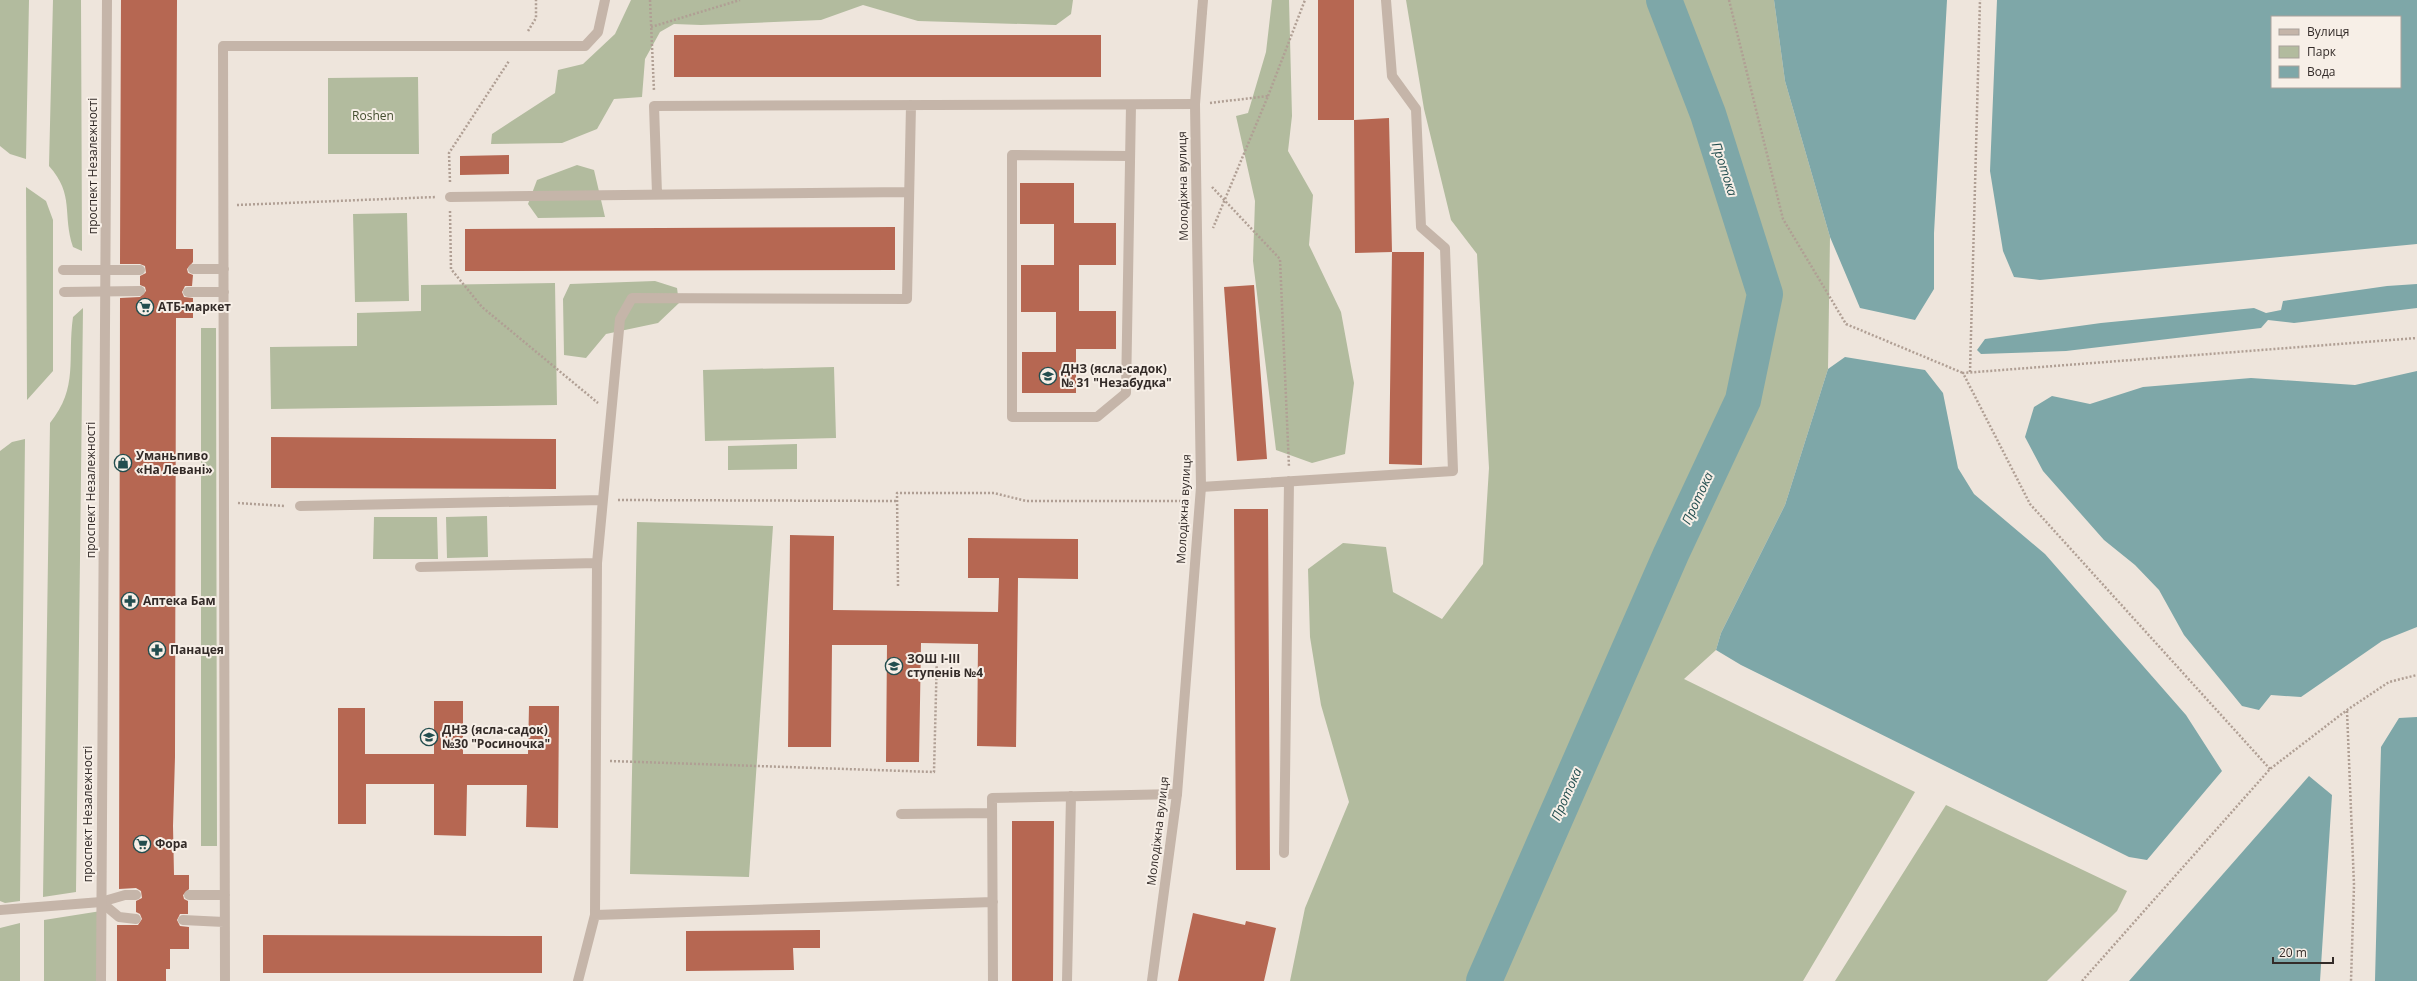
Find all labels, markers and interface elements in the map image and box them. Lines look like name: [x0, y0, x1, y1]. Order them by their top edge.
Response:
legend: [2271, 16, 2401, 88]
text: Вулиця: [2307, 23, 2349, 40]
text: Парк: [2307, 43, 2337, 60]
text: Вода: [2307, 63, 2336, 80]
street label: проспект Незалежності: [84, 98, 101, 234]
park label: Roshen: [352, 107, 394, 124]
street label: Молодіжна вулиця: [1173, 131, 1192, 241]
water label: Протока: [1708, 140, 1742, 199]
supermarket icon: АТБ-маркет: [135, 297, 155, 317]
place label: АТБ-маркет: [158, 298, 231, 315]
place label: ДНЗ (ясла-садок) № 31 "Незабудка": [1061, 360, 1172, 391]
school or university icon: ДНЗ (ясла-садок) № 31 "Незабудка": [1038, 366, 1058, 386]
street label: проспект Незалежності: [82, 422, 99, 558]
place label: Уманьпиво «На Левані»: [136, 447, 213, 478]
shop icon: Уманьпиво «На Левані»: [113, 453, 133, 473]
street label: Молодіжна вулиця: [1172, 454, 1195, 564]
water label: Протока: [1677, 468, 1717, 527]
pharmacy icon: Аптека Бам: [120, 591, 140, 611]
place label: Аптека Бам: [143, 592, 216, 609]
pharmacy icon: Панацея: [147, 640, 167, 660]
place label: Панацея: [170, 641, 224, 658]
place label: ЗОШ І-ІІІ ступенів №4: [907, 650, 983, 681]
school or university icon: ЗОШ І-ІІІ ступенів №4: [884, 656, 904, 676]
place label: ДНЗ (ясла-садок) №30 "Росиночка": [442, 721, 550, 752]
school or university icon: ДНЗ (ясла-садок) №30 "Росиночка": [419, 727, 439, 747]
street label: проспект Незалежності: [79, 746, 96, 882]
water label: Протока: [1546, 764, 1586, 823]
street label: Молодіжна вулиця: [1142, 775, 1173, 886]
supermarket icon: Фора: [132, 834, 152, 854]
place label: Фора: [155, 835, 188, 852]
scale bar: [2273, 939, 2333, 965]
text: 20 m: [2279, 944, 2307, 961]

